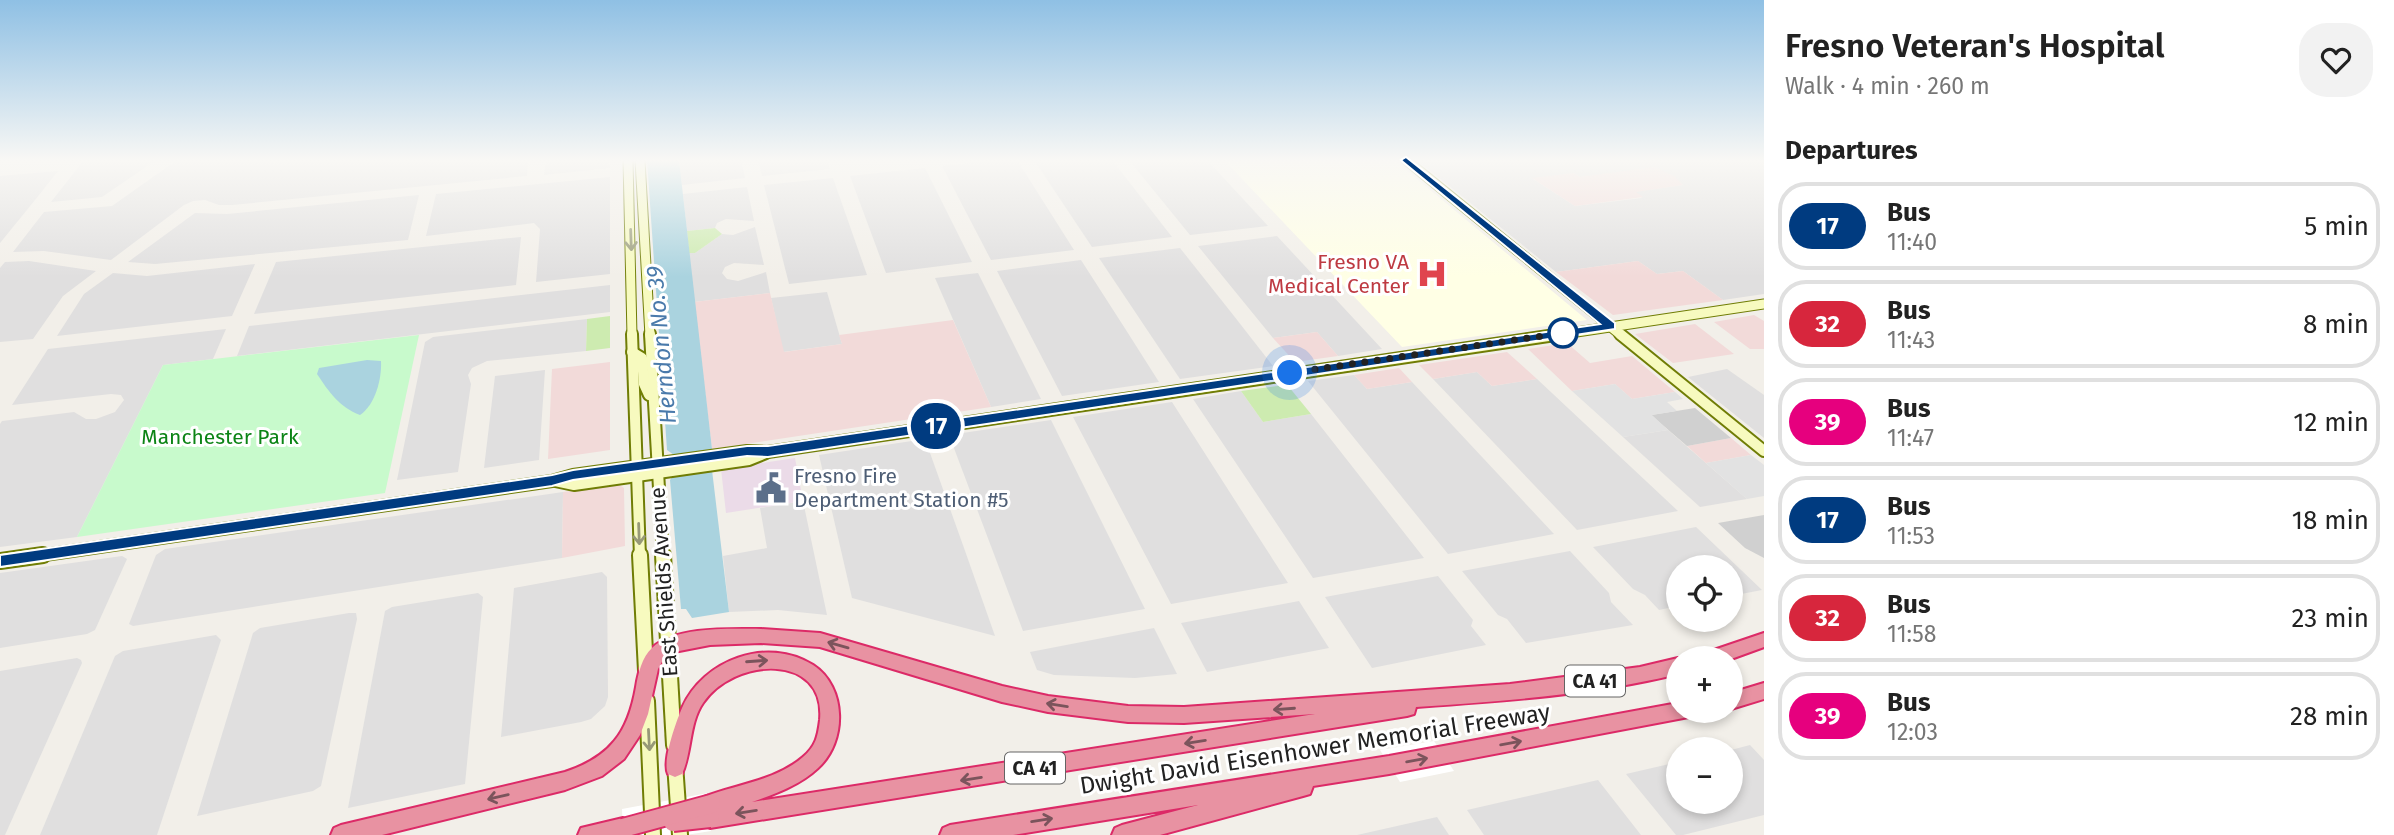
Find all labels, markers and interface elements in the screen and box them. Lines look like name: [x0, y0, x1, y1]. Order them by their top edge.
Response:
button: heart: [2299, 23, 2373, 97]
text: Fresno Veteran's Hospital: [1785, 26, 2165, 66]
text: Walk · 4 min · 260 m: [1785, 72, 1990, 100]
text: Departures: [1785, 135, 1918, 166]
text: Bus: [1887, 197, 1930, 228]
text: 5 min: [2304, 211, 2369, 242]
text: 17: [1816, 212, 1839, 240]
one-way arrow: [625, 228, 638, 251]
text: 11:40: [1887, 228, 1937, 256]
place label: Fresno VA Medical Center: [1268, 249, 1409, 299]
hospital icon: Fresno VA Medical Center: [1415, 257, 1449, 291]
water label: Herndon No. 39: [640, 265, 682, 425]
text: Bus: [1887, 295, 1930, 326]
text: 8 min: [2303, 309, 2369, 340]
text: 32: [1815, 310, 1840, 338]
unlabelled marker: [1548, 318, 1578, 348]
text: 11:43: [1887, 326, 1935, 354]
your location: [1272, 355, 1307, 390]
text: Bus: [1887, 393, 1930, 424]
line badge: 17: [904, 403, 968, 449]
text: 12 min: [2293, 407, 2369, 438]
text: 39: [1815, 408, 1840, 436]
text: 17: [925, 412, 947, 440]
park label: Manchester Park: [141, 424, 299, 450]
text: 11:47: [1887, 424, 1934, 452]
place label: Fresno Fire Department Station #5: [794, 463, 1009, 513]
public building icon: Fresno Fire Department Station #5: [754, 471, 788, 505]
street label: East Shields Avenue: [644, 486, 684, 678]
text: Bus: [1887, 491, 1930, 522]
text: 18 min: [2292, 505, 2369, 536]
text: 17: [1816, 506, 1839, 534]
one-way arrow: [632, 522, 645, 545]
text: 11:53: [1887, 522, 1935, 550]
map controls: [1666, 555, 1743, 814]
button: locate: [1666, 555, 1743, 632]
text: Bus: [1887, 589, 1930, 620]
text: 23 min: [2292, 603, 2369, 634]
text: 32: [1815, 604, 1840, 632]
text: 11:58: [1887, 620, 1936, 648]
one-way arrow: [827, 638, 850, 651]
button: +: [1666, 646, 1743, 723]
one-way arrow: [745, 654, 768, 667]
road number: CA 41: [1565, 666, 1625, 696]
text: Bus: [1887, 687, 1930, 718]
one-way arrow: [1046, 698, 1069, 711]
street label: Dwight David Eisenhower Memorial Freeway: [1078, 698, 1552, 800]
text: 28 min: [2290, 701, 2369, 732]
text: 39: [1815, 702, 1840, 730]
one-way arrow: [1273, 703, 1296, 716]
text: 12:03: [1887, 718, 1938, 746]
one-way arrow: [642, 729, 655, 752]
one-way arrow: [1184, 736, 1207, 749]
one-way arrow: [1499, 736, 1522, 749]
button: −: [1666, 737, 1743, 814]
road number: CA 41: [1005, 752, 1065, 783]
one-way arrow: [1405, 753, 1428, 766]
one-way arrow: [960, 772, 982, 785]
one-way arrow: [487, 791, 510, 804]
one-way arrow: [735, 806, 757, 819]
one-way arrow: [1030, 814, 1053, 827]

